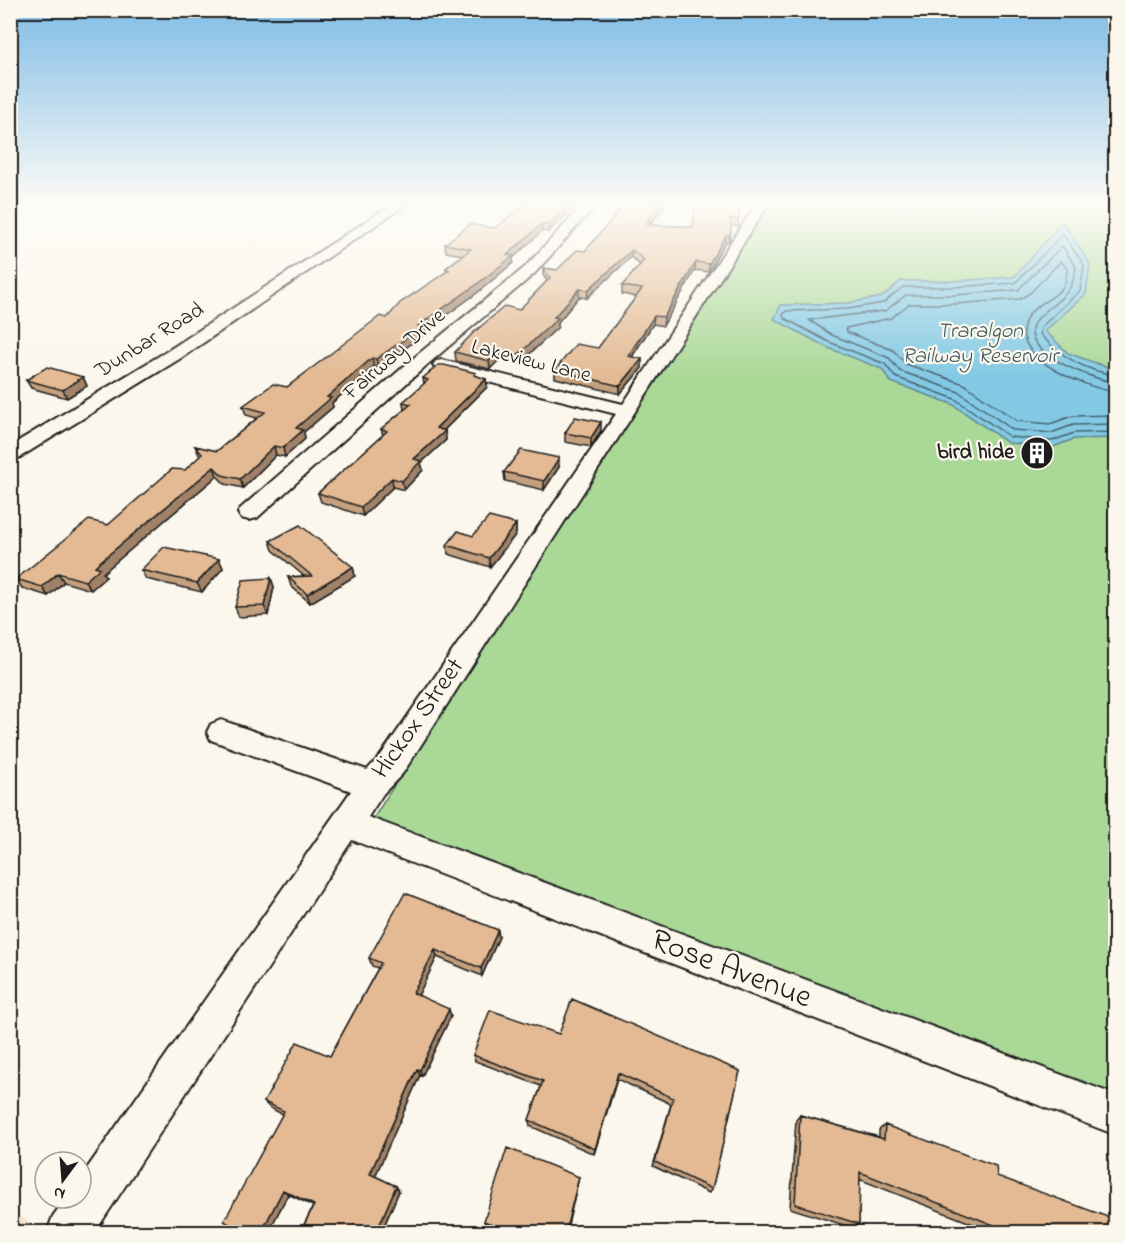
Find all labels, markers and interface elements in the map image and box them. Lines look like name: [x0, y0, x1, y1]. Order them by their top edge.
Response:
street label: Dunbar Road: [88, 295, 211, 388]
street label: Fairway Drive: [336, 301, 454, 410]
water label: Traralgon Railway Reservoir: [902, 316, 1061, 373]
street label: Lakeview Lane: [468, 332, 594, 392]
building icon: bird hide: [1019, 435, 1055, 471]
place label: bird hide: [937, 437, 1015, 469]
street label: Hickox Street: [363, 651, 475, 787]
street label: Rose Avenue: [644, 918, 819, 1022]
north arrow: [33, 1150, 93, 1210]
text: N: [51, 1179, 68, 1206]

